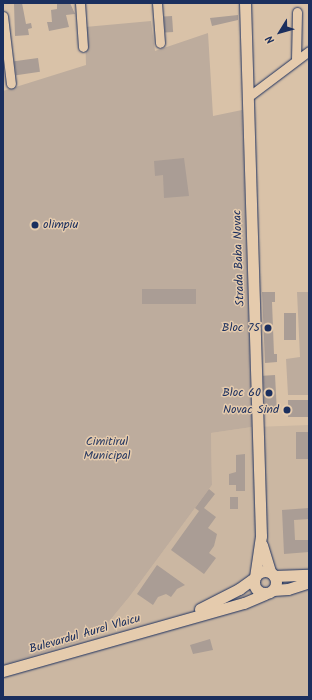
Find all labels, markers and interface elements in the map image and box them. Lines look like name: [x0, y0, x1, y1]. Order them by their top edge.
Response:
north arrow: [260, 12, 300, 52]
text: N: [261, 31, 280, 47]
street label: Strada Baba Novac: [230, 209, 248, 307]
place label: olimpiu: [43, 218, 78, 232]
marker: olimpiu: [30, 220, 40, 230]
place label: Bloc 75: [222, 321, 260, 335]
marker: Bloc 75: [263, 323, 273, 333]
place label: Bloc 60: [222, 386, 261, 400]
marker: Bloc 60: [264, 388, 274, 398]
place label: Novac Sind: [223, 403, 279, 417]
marker: Novac Sind: [282, 405, 292, 415]
park label: Cimitirul Municipal: [84, 435, 130, 463]
street label: Bulevardul Aurel Vlaicu: [28, 611, 142, 657]

